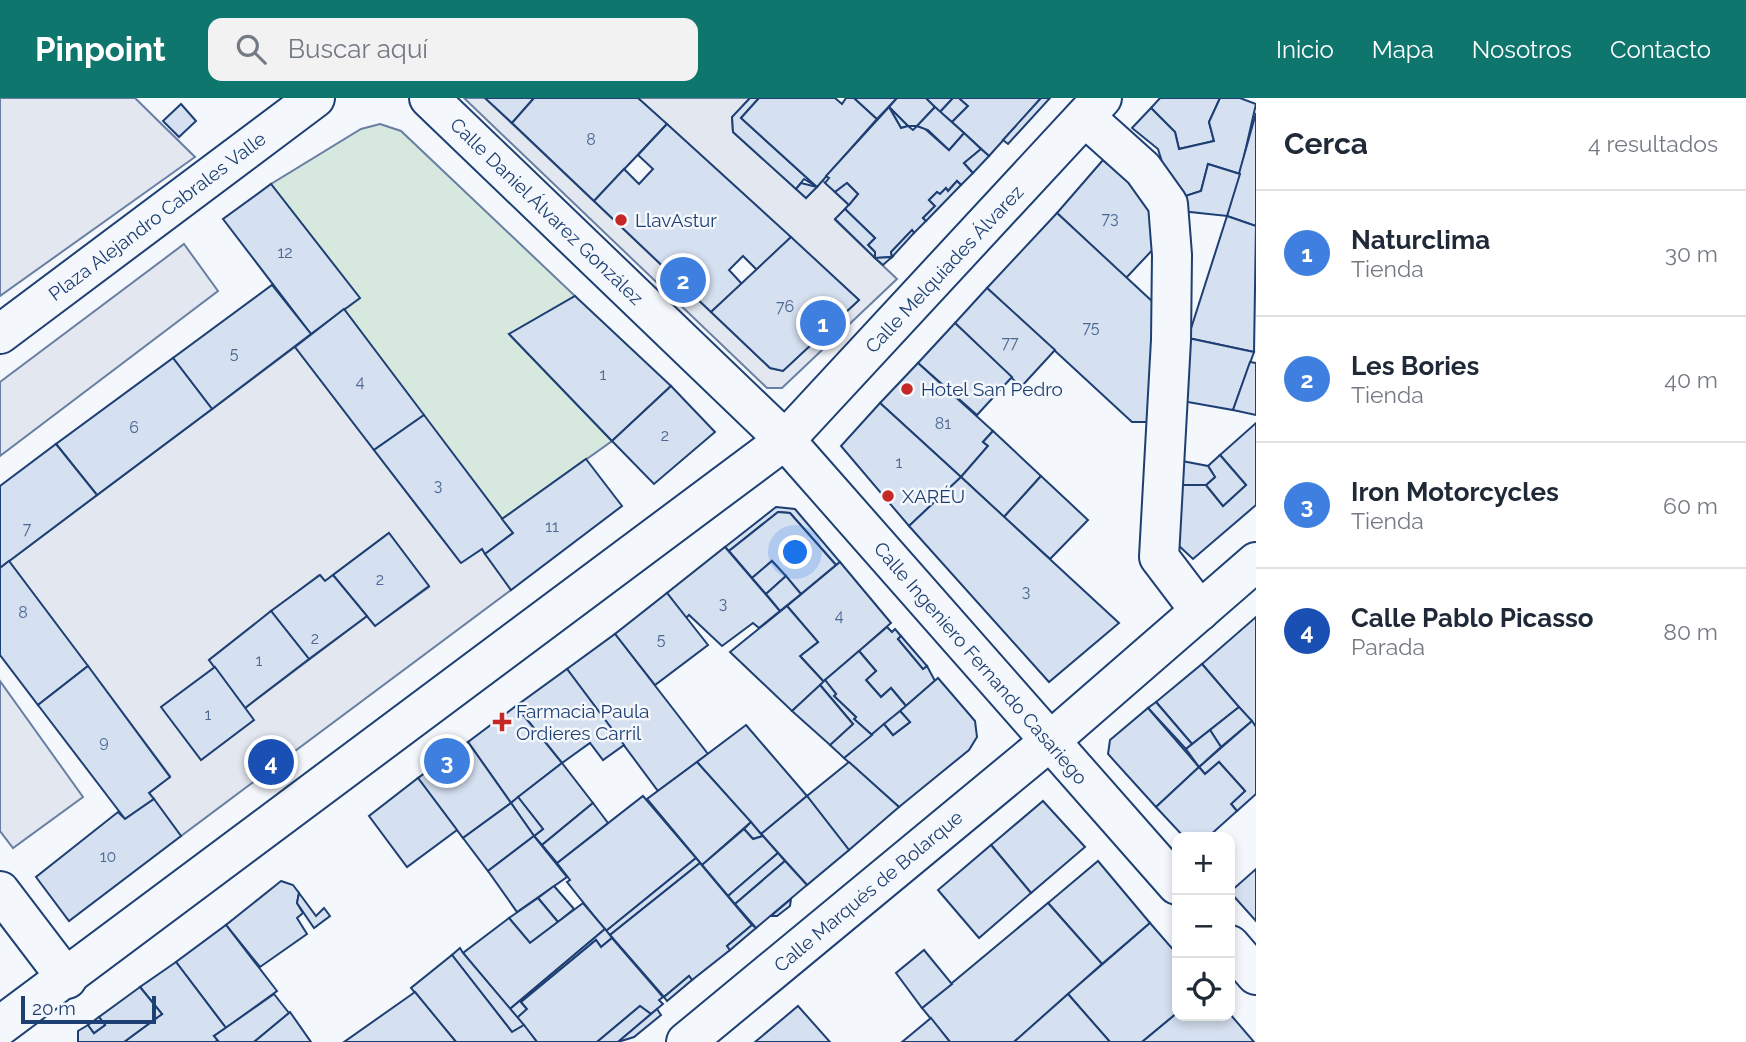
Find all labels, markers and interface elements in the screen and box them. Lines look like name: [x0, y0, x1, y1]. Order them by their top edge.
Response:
search box: [208, 18, 698, 81]
text: Pinpoint: [35, 30, 166, 69]
icon: search: [232, 30, 270, 68]
text: Buscar aquí: [288, 34, 428, 64]
text: Inicio: [1276, 35, 1334, 64]
text: Mapa: [1372, 35, 1434, 64]
text: Nosotros: [1472, 35, 1572, 64]
text: Contacto: [1610, 35, 1711, 64]
street label: Calle Daniel Álvarez González: [446, 113, 648, 309]
text: Cerca: [1284, 126, 1368, 161]
street label: Plaza Alejandro Cabrales Valle: [44, 127, 270, 305]
house number: 8: [586, 130, 596, 149]
text: 4 resultados: [1588, 130, 1718, 157]
street label: Calle Melquiades Álvarez: [861, 181, 1027, 357]
place label: LlavAstur: [635, 209, 717, 231]
house number: 73: [1101, 209, 1119, 228]
marker: LlavAstur: [613, 212, 629, 228]
text: Naturclima: [1351, 225, 1490, 255]
text: 1: [1301, 240, 1313, 267]
text: 30 m: [1665, 240, 1718, 267]
house number: 12: [277, 243, 293, 262]
pin: 2: [660, 254, 706, 306]
text: Tienda: [1351, 255, 1424, 282]
house number: 76: [776, 297, 794, 316]
pin: 1: [800, 297, 846, 349]
house number: 75: [1082, 318, 1100, 337]
house number: 77: [1001, 333, 1019, 352]
house number: 5: [230, 344, 239, 363]
text: Les Bories: [1351, 351, 1479, 381]
house number: 1: [600, 365, 607, 384]
text: 2: [1301, 366, 1313, 393]
text: 40 m: [1664, 366, 1718, 393]
house number: 4: [356, 372, 365, 391]
place label: Hotel San Pedro: [921, 378, 1063, 400]
marker: Hotel San Pedro: [899, 381, 915, 397]
text: Tienda: [1351, 381, 1424, 408]
house number: 81: [935, 414, 951, 433]
house number: 6: [129, 418, 139, 437]
house number: 2: [661, 426, 669, 445]
house number: 1: [896, 453, 903, 472]
house number: 3: [434, 476, 442, 495]
text: Iron Motorcycles: [1351, 477, 1559, 507]
place label: XARÉU: [902, 485, 965, 507]
marker: XARÉU: [880, 488, 896, 504]
text: 3: [1301, 492, 1313, 519]
text: 60 m: [1663, 492, 1718, 519]
text: Tienda: [1351, 507, 1424, 534]
house number: 11: [545, 517, 559, 536]
house number: 7: [23, 519, 32, 538]
your location: [778, 535, 812, 569]
street label: Calle Ingeniero Fernando Casariego: [870, 537, 1092, 789]
house number: 2: [376, 570, 384, 589]
house number: 3: [1022, 582, 1030, 601]
house number: 3: [719, 594, 727, 613]
house number: 8: [18, 603, 28, 622]
text: Calle Pablo Picasso: [1351, 603, 1594, 633]
house number: 4: [835, 606, 844, 625]
text: 4: [1300, 618, 1314, 645]
text: 80 m: [1663, 618, 1718, 645]
house number: 2: [311, 629, 319, 648]
house number: 5: [657, 630, 666, 649]
text: Parada: [1351, 633, 1425, 660]
house number: 1: [256, 651, 263, 670]
place label: Farmacia Paula Ordieres Carril: [516, 700, 649, 744]
house number: 1: [205, 705, 212, 724]
marker: Farmacia Paula Ordieres Carril: [494, 714, 510, 730]
house number: 9: [99, 732, 109, 751]
pin: 3: [424, 735, 470, 787]
pin: 4: [248, 736, 294, 788]
street label: Calle Marqués de Bolarque: [769, 806, 967, 976]
map controls: [1172, 832, 1235, 1021]
button: +: [1172, 832, 1235, 895]
house number: 10: [100, 847, 116, 866]
button: −: [1172, 895, 1235, 958]
button: locate: [1172, 958, 1235, 1021]
scale bar: [21, 993, 156, 1025]
text: 20 m: [32, 997, 76, 1019]

